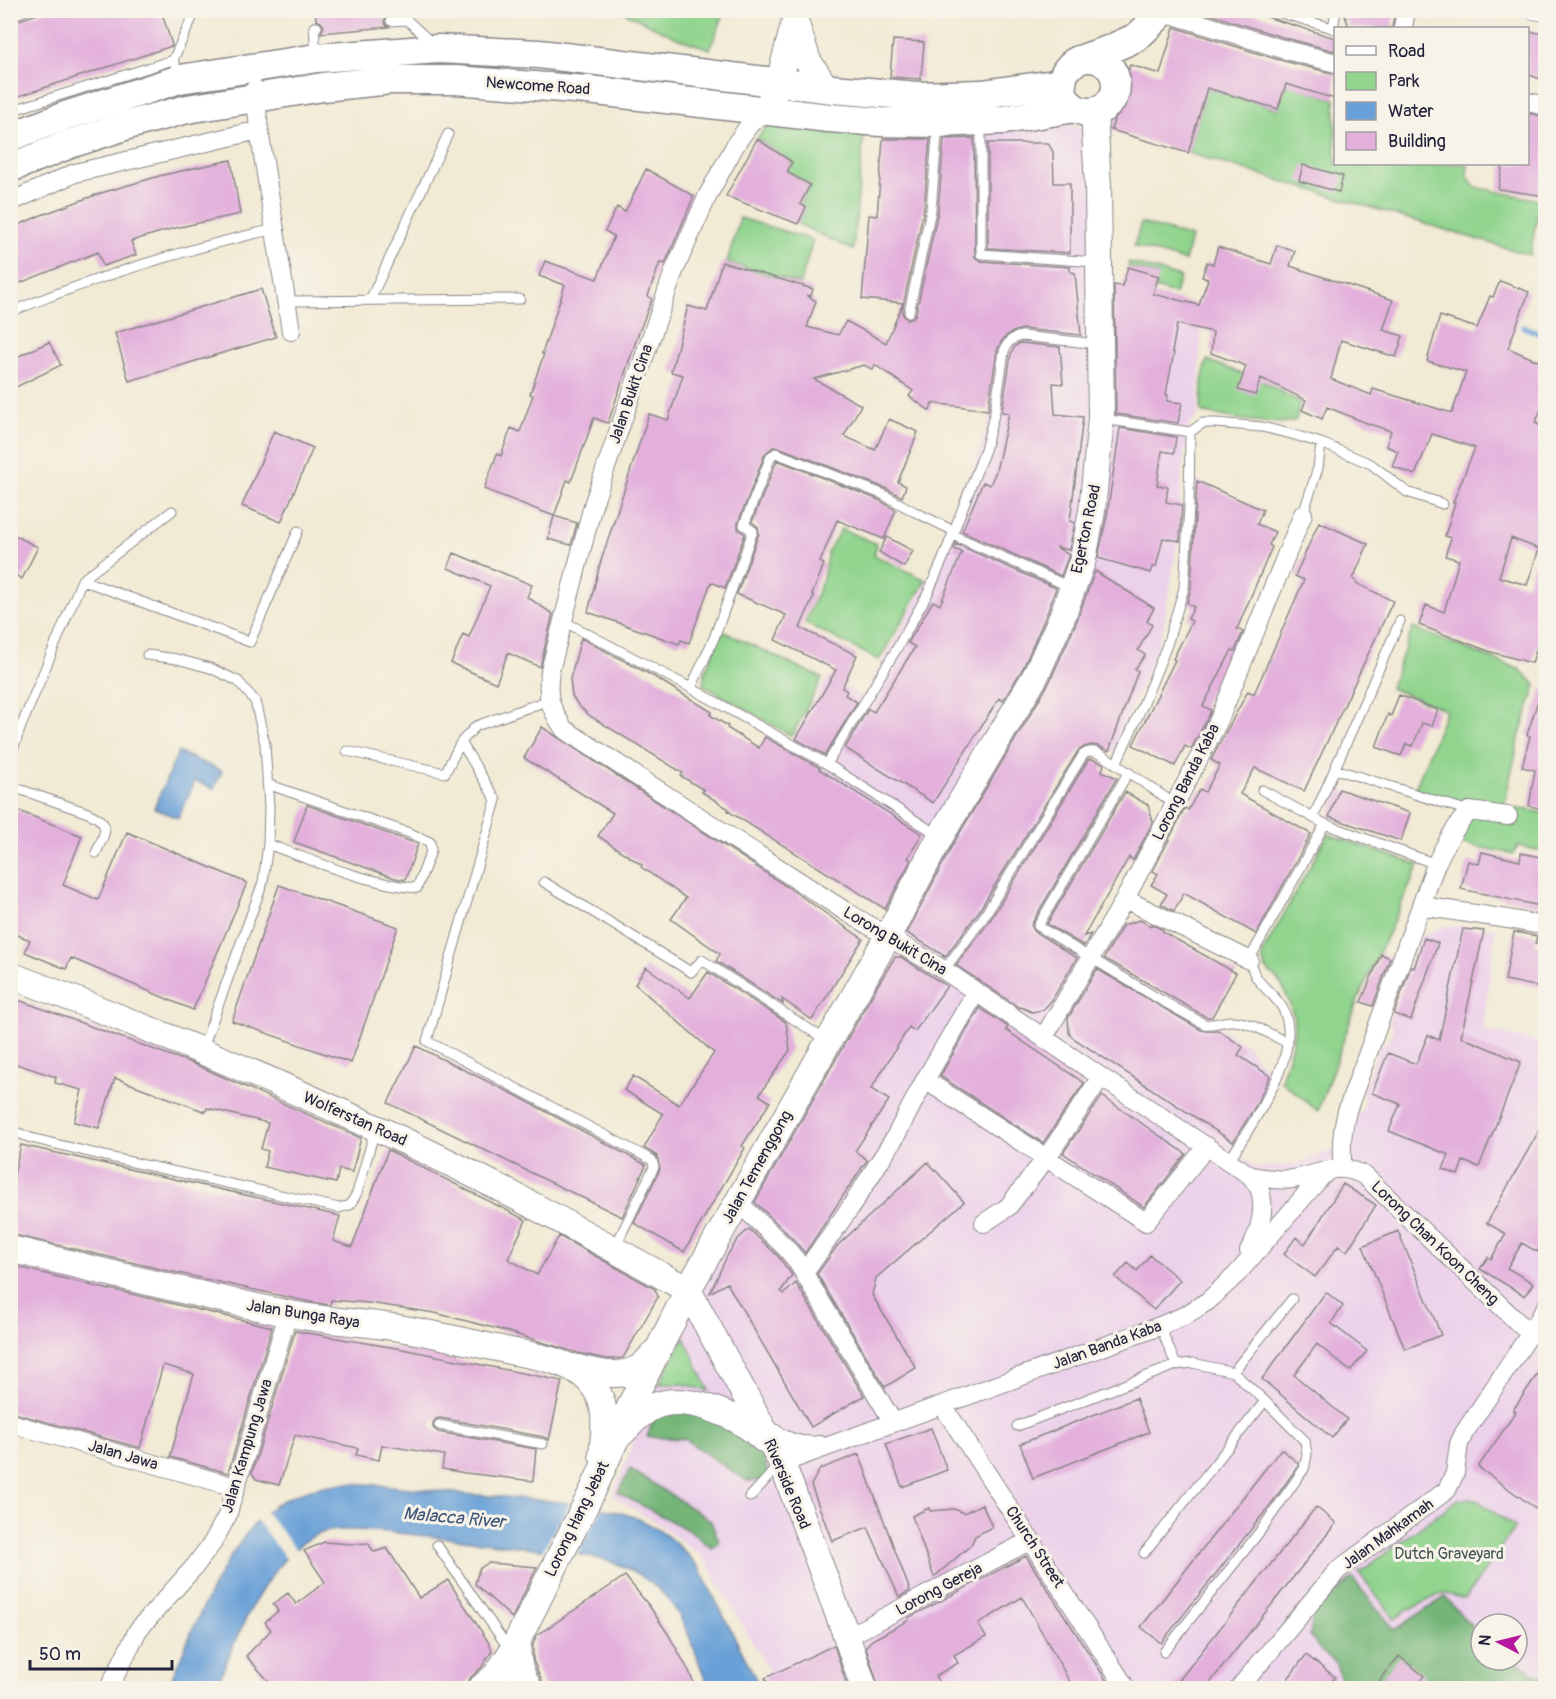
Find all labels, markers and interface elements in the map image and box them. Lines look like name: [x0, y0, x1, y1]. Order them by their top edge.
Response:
legend: [1334, 27, 1529, 165]
text: Road: [1388, 40, 1425, 63]
text: Park: [1388, 70, 1420, 93]
street label: Newcome Road: [485, 72, 591, 100]
text: Water: [1388, 100, 1434, 123]
text: Building: [1388, 130, 1446, 153]
street label: Jalan Bukit Cina: [605, 342, 657, 446]
street label: Egerton Road: [1067, 483, 1105, 575]
street label: Lorong Banda Kaba: [1148, 720, 1224, 844]
street label: Lorong Bukit Cina: [839, 902, 951, 980]
street label: Wolferstan Road: [300, 1087, 410, 1151]
street label: Jalan Temenggong: [718, 1107, 796, 1227]
street label: Lorong Chan Koon Cheng: [1367, 1177, 1503, 1309]
street label: Jalan Bunga Raya: [245, 1295, 361, 1333]
street label: Jalan Banda Kaba: [1050, 1316, 1164, 1374]
street label: Jalan Kampung Jawa: [217, 1377, 277, 1515]
street label: Jalan Jawa: [86, 1435, 160, 1475]
street label: Riverside Road: [759, 1436, 815, 1532]
street label: Lorong Hang Jebat: [540, 1457, 614, 1580]
street label: Jalan Mahkamah: [1338, 1494, 1438, 1574]
water label: Malacca River: [402, 1502, 508, 1534]
street label: Church Street: [1001, 1502, 1069, 1592]
park label: Dutch Graveyard: [1394, 1544, 1504, 1564]
street label: Lorong Gereja: [892, 1558, 986, 1620]
north arrow: [1469, 1612, 1529, 1672]
scale bar: [30, 1633, 172, 1671]
text: N: [1475, 1634, 1496, 1647]
text: 50 m: [39, 1643, 81, 1666]

